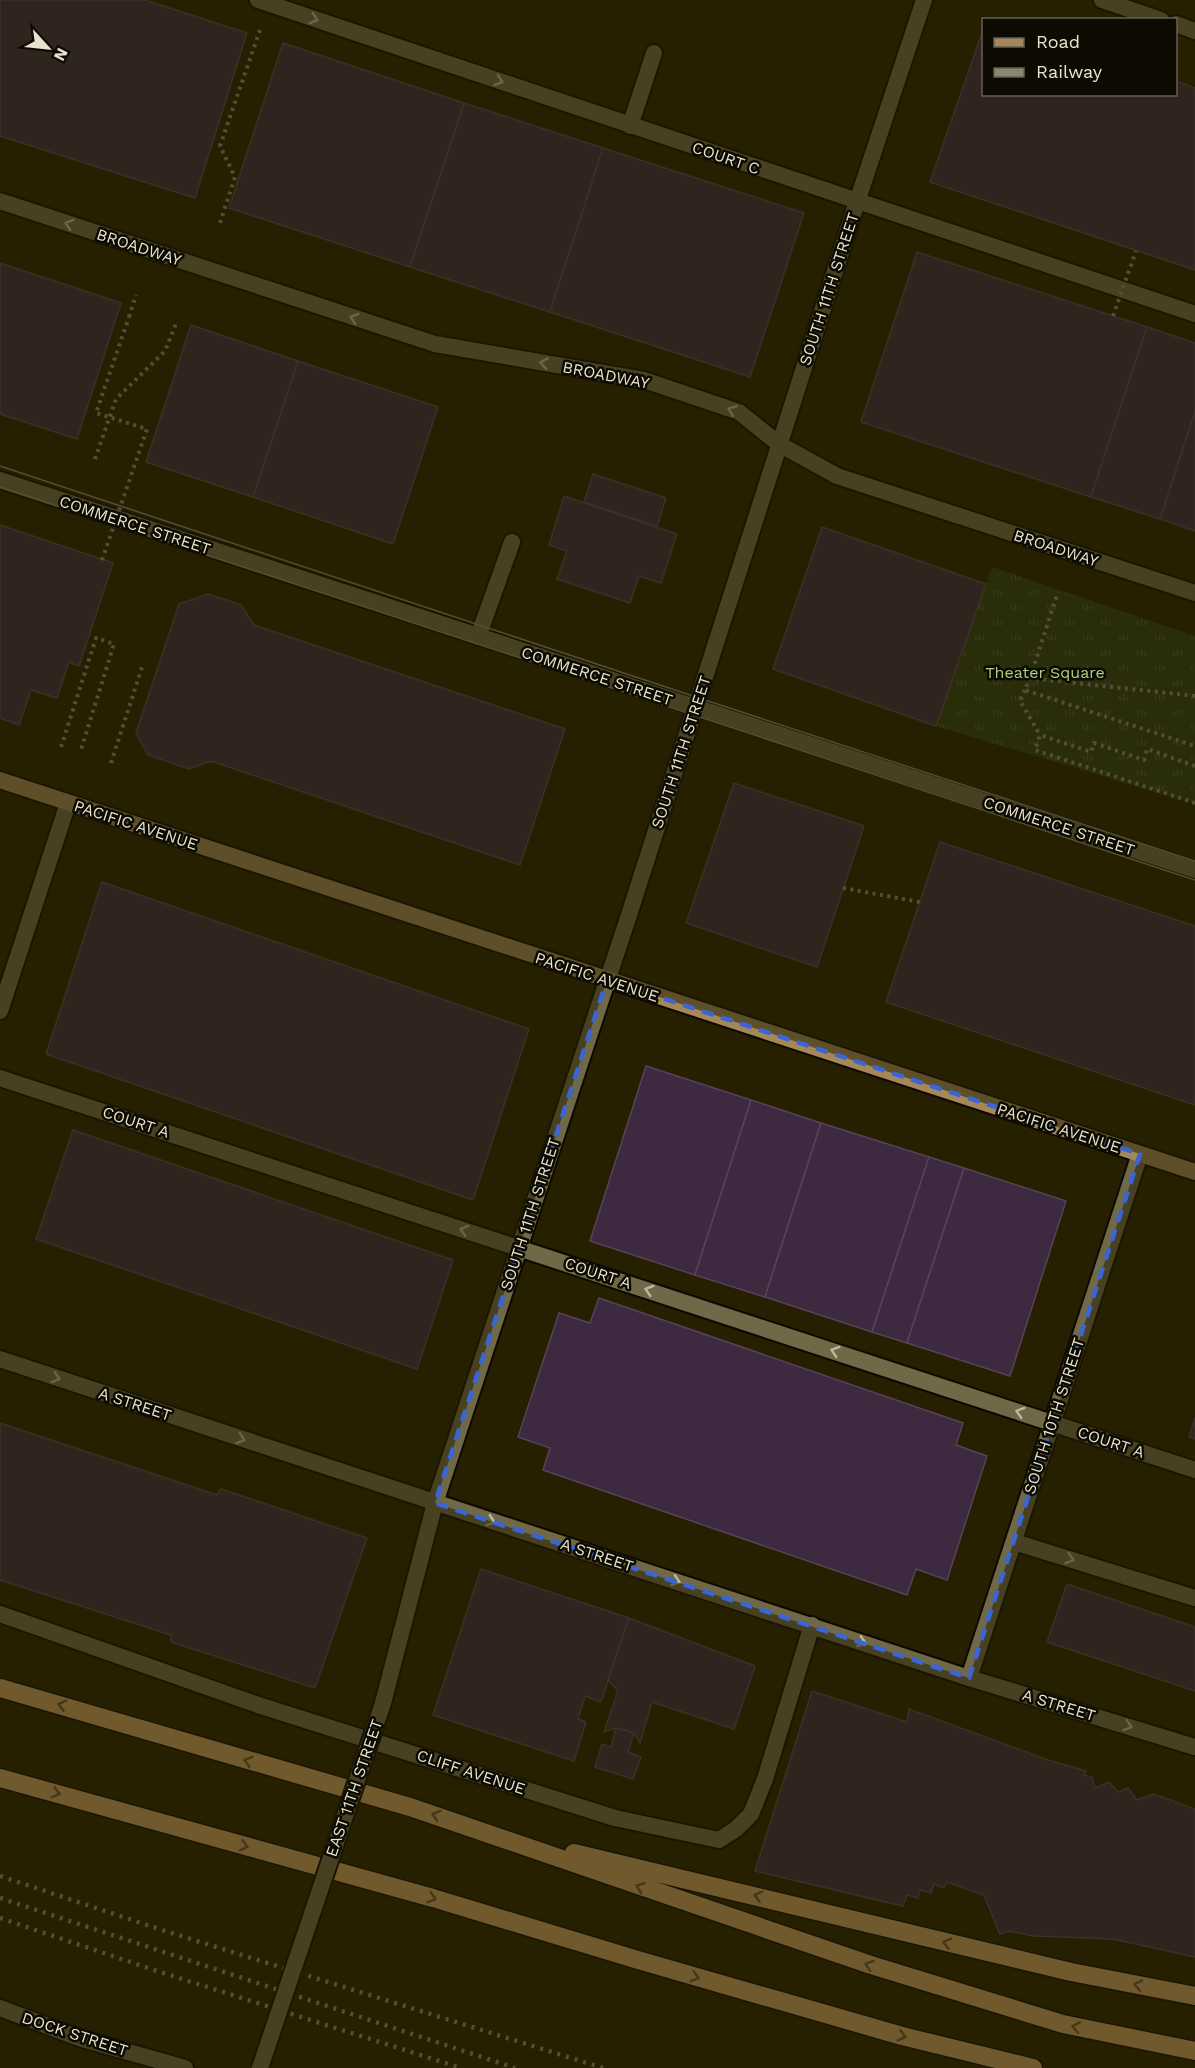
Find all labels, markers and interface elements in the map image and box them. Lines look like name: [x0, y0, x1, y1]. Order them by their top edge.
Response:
one-way arrow: [308, 11, 319, 24]
north arrow: [18, 18, 78, 78]
legend: [982, 18, 1177, 96]
text: Road: [1036, 31, 1080, 52]
text: N: [50, 45, 72, 64]
text: Railway: [1036, 61, 1103, 82]
one-way arrow: [493, 74, 503, 87]
street label: COURT C: [690, 138, 762, 178]
street label: SOUTH 11TH STREET: [795, 210, 863, 368]
one-way arrow: [64, 218, 75, 231]
street label: BROADWAY: [94, 224, 184, 270]
one-way arrow: [349, 312, 360, 325]
one-way arrow: [539, 357, 549, 370]
street label: BROADWAY: [561, 357, 651, 393]
one-way arrow: [727, 405, 738, 417]
street label: COMMERCE STREET: [57, 492, 213, 559]
street label: BROADWAY: [1011, 525, 1101, 571]
street label: COMMERCE STREET: [519, 643, 675, 710]
park label: Theater Square: [985, 663, 1105, 682]
street label: SOUTH 11TH STREET: [647, 673, 715, 831]
street label: COMMERCE STREET: [981, 793, 1137, 860]
street label: PACIFIC AVENUE: [72, 796, 200, 854]
street label: PACIFIC AVENUE: [533, 948, 661, 1006]
street label: PACIFIC AVENUE: [995, 1099, 1123, 1157]
street label: COURT A: [100, 1102, 172, 1142]
street label: SOUTH 11TH STREET: [496, 1135, 564, 1293]
one-way arrow: [459, 1224, 470, 1237]
street label: COURT A: [562, 1253, 634, 1293]
one-way arrow: [644, 1285, 655, 1298]
street label: SOUTH 10TH STREET: [1020, 1335, 1088, 1497]
one-way arrow: [830, 1346, 840, 1359]
one-way arrow: [50, 1370, 61, 1383]
street label: A STREET: [96, 1383, 174, 1425]
one-way arrow: [1015, 1407, 1026, 1420]
street label: COURT A: [1075, 1422, 1147, 1462]
one-way arrow: [235, 1432, 246, 1444]
one-way arrow: [485, 1514, 496, 1526]
street label: A STREET: [558, 1534, 636, 1576]
one-way arrow: [1064, 1552, 1074, 1564]
one-way arrow: [671, 1574, 681, 1587]
one-way arrow: [856, 1635, 867, 1647]
street label: A STREET: [1020, 1685, 1098, 1725]
one-way arrow: [57, 1700, 67, 1712]
street label: EAST 11TH STREET: [322, 1716, 387, 1859]
one-way arrow: [1122, 1719, 1133, 1731]
street label: CLIFF AVENUE: [414, 1746, 528, 1798]
one-way arrow: [243, 1756, 254, 1768]
one-way arrow: [51, 1786, 61, 1798]
one-way arrow: [431, 1810, 442, 1823]
one-way arrow: [238, 1839, 249, 1851]
one-way arrow: [635, 1881, 645, 1894]
one-way arrow: [426, 1891, 437, 1903]
one-way arrow: [753, 1891, 764, 1903]
one-way arrow: [943, 1937, 953, 1950]
one-way arrow: [864, 1959, 875, 1972]
one-way arrow: [690, 1969, 700, 1982]
one-way arrow: [1133, 1979, 1143, 1992]
street label: DOCK STREET: [20, 2008, 131, 2060]
one-way arrow: [1071, 2021, 1081, 2034]
one-way arrow: [896, 2029, 907, 2041]

